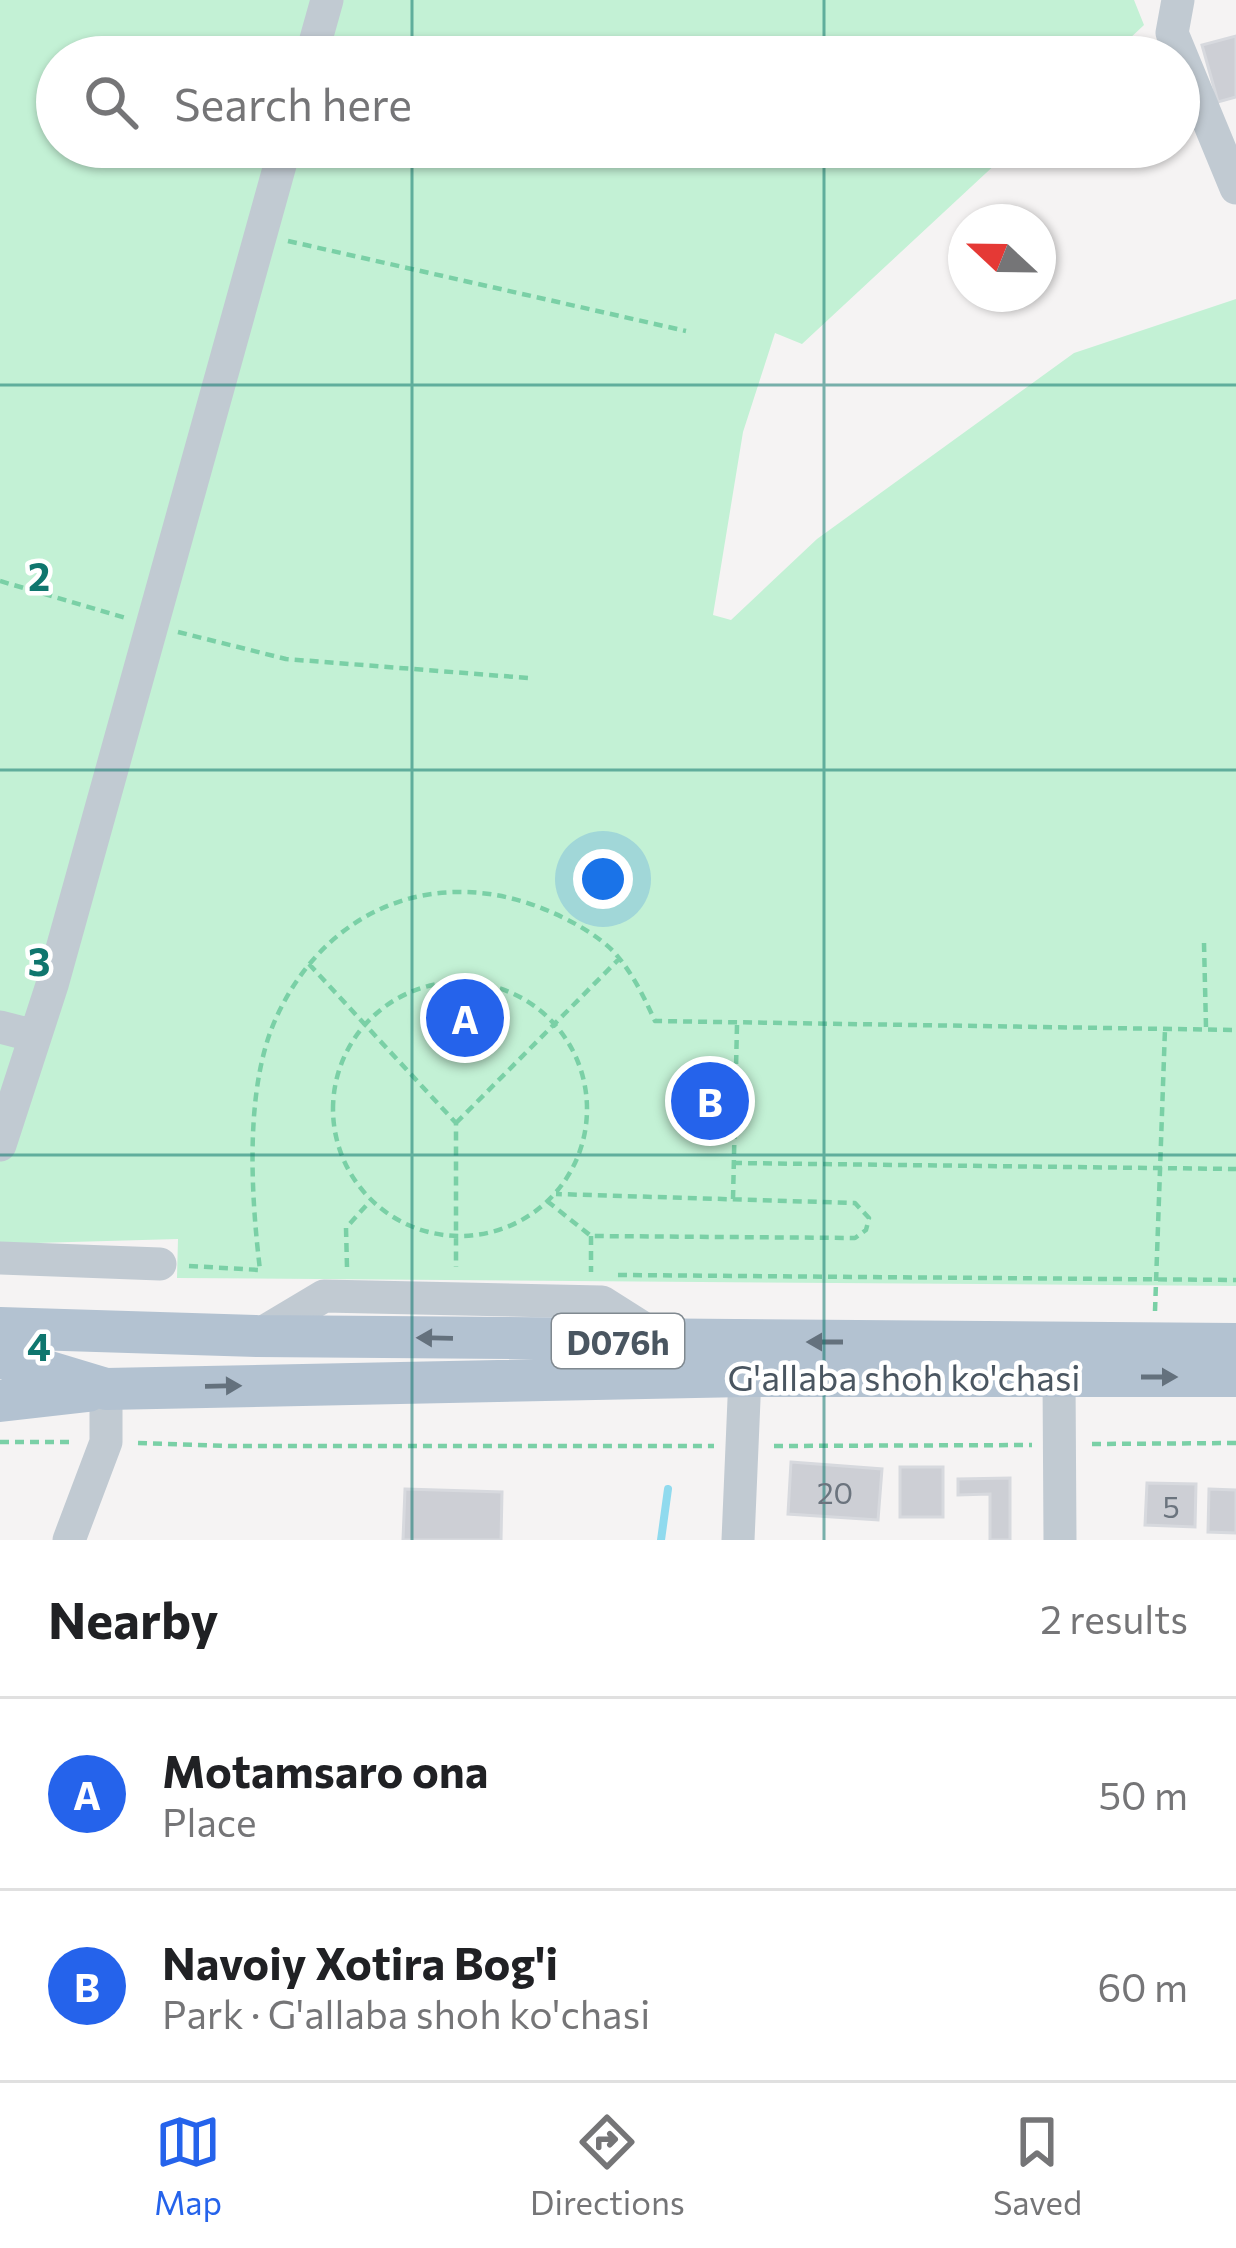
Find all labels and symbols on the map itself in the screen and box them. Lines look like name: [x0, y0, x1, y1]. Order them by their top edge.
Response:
north arrow: [948, 204, 1056, 312]
text: 2: [28, 551, 50, 599]
your location: [573, 849, 633, 909]
text: 3: [28, 936, 50, 984]
pin: A: [426, 973, 504, 1063]
pin: B: [671, 1056, 749, 1146]
road number: D076h: [552, 1314, 684, 1368]
text: 4: [27, 1321, 51, 1369]
one-way arrow: [415, 1329, 453, 1348]
one-way arrow: [805, 1332, 843, 1352]
street label: G'allaba shoh ko'chasi: [727, 1354, 1081, 1398]
one-way arrow: [1141, 1367, 1179, 1386]
one-way arrow: [205, 1377, 243, 1396]
house number: 20: [817, 1473, 853, 1510]
house number: 5: [1162, 1487, 1180, 1524]

